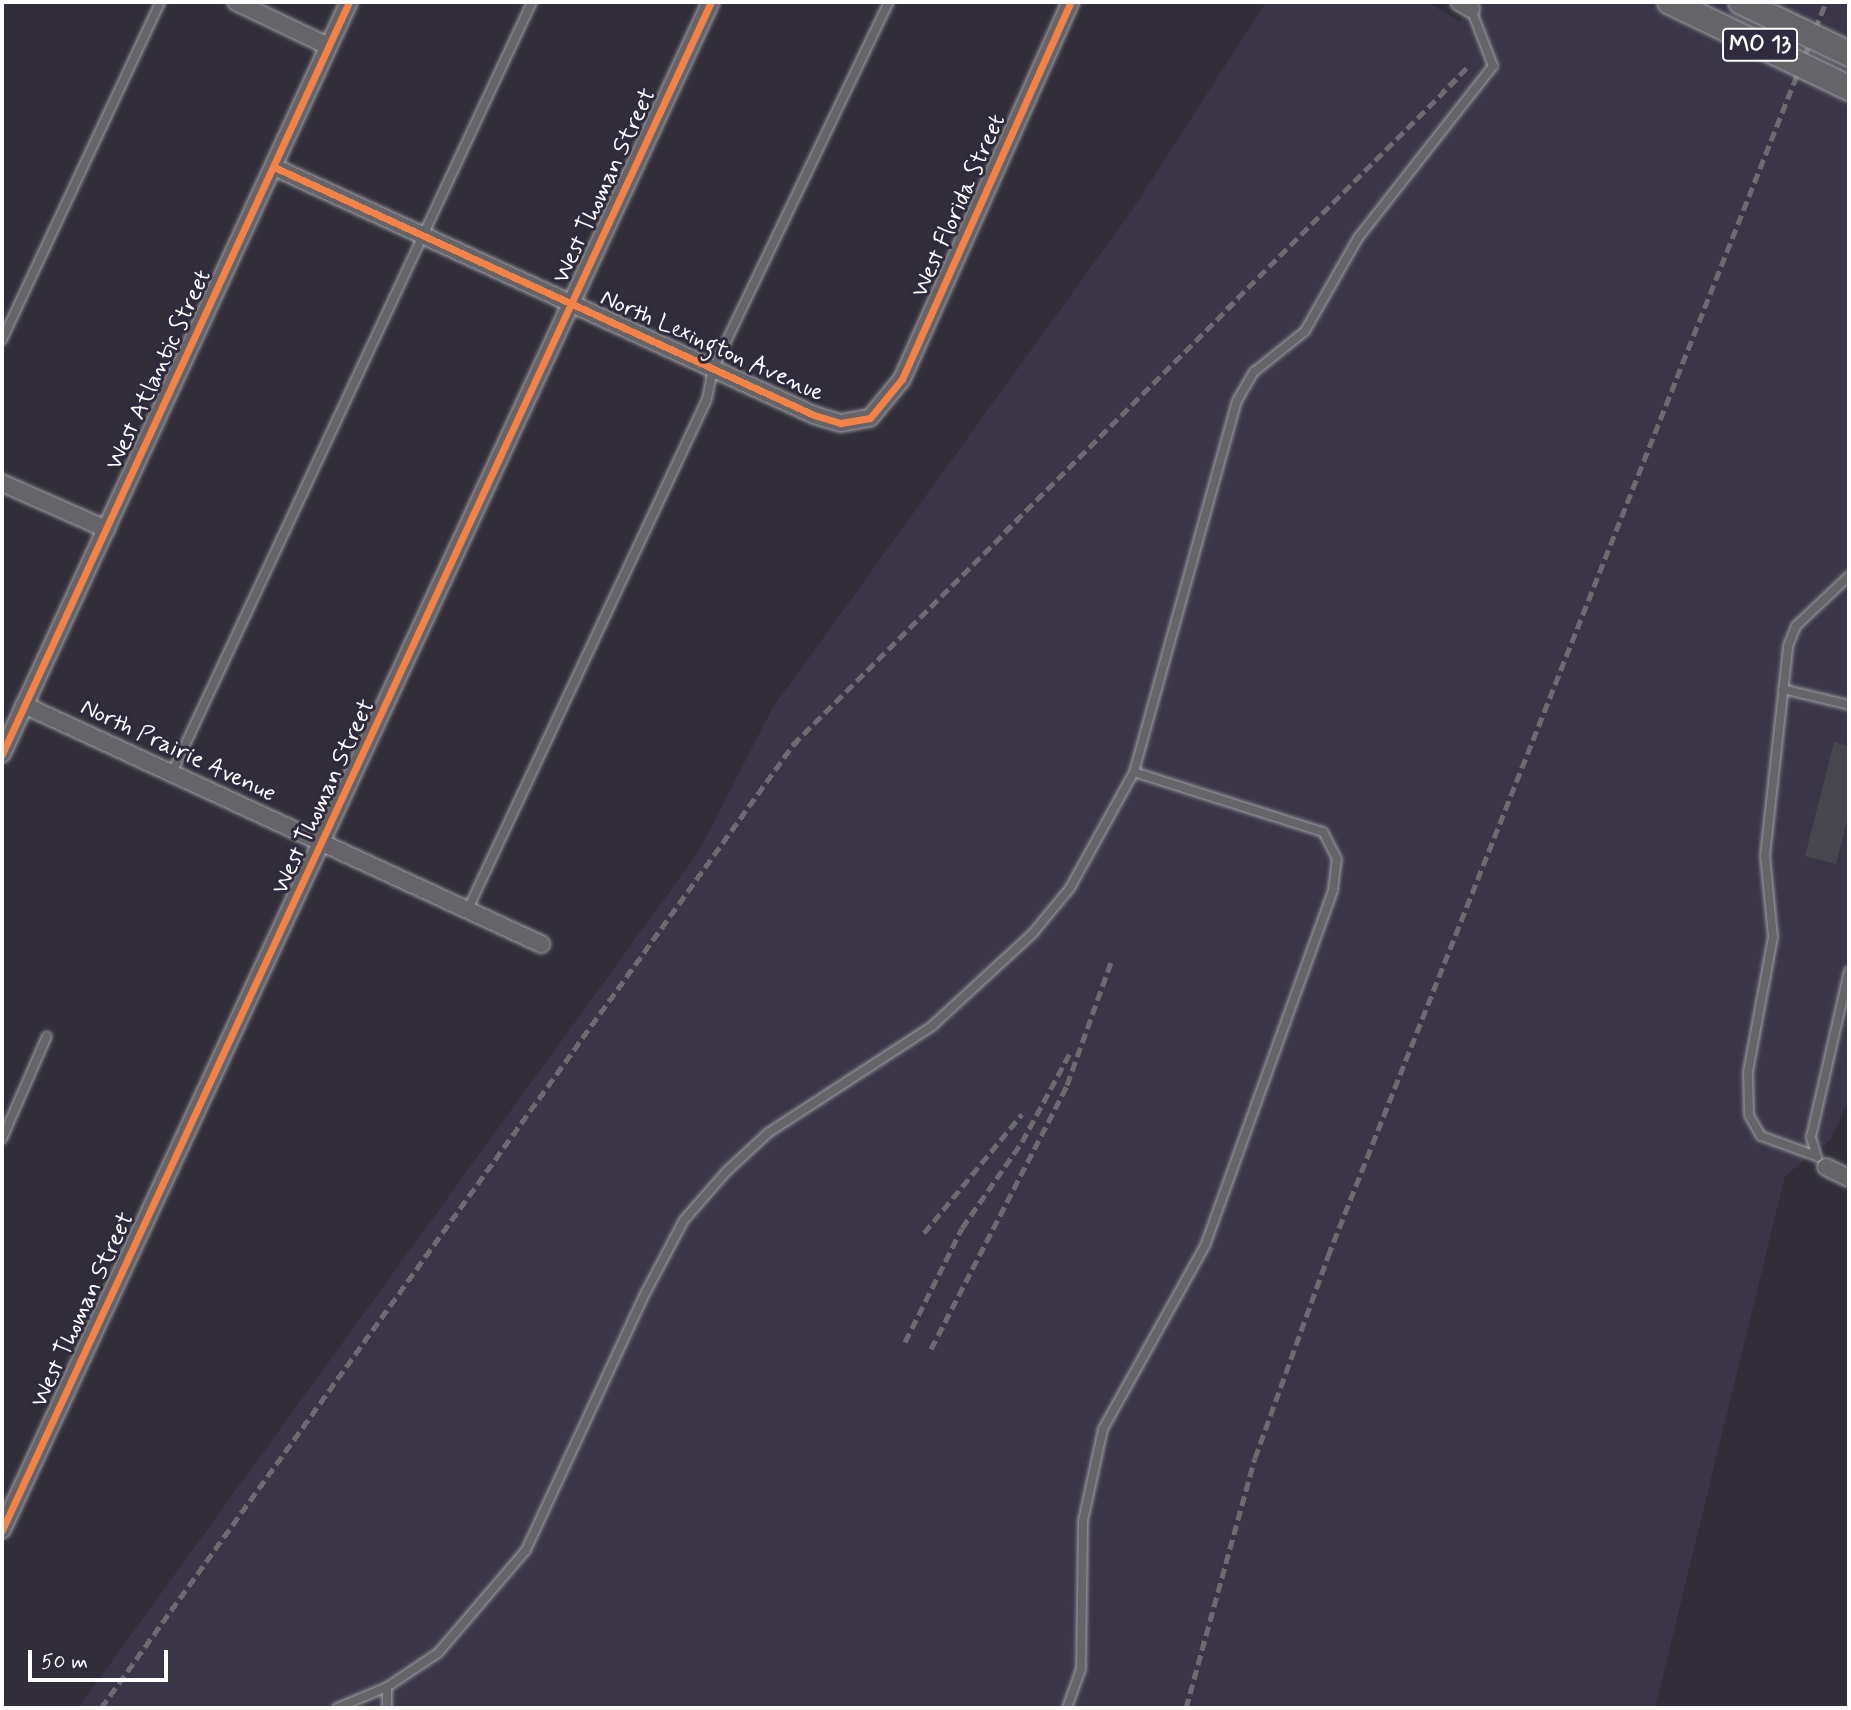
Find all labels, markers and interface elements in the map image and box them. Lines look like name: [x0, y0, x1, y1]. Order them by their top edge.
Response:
road number: MO 13: [1722, 26, 1798, 64]
street label: West Thoman Street: [547, 84, 663, 288]
street label: West Florida Street: [905, 108, 1013, 304]
street label: West Atlantic Street: [99, 263, 219, 477]
street label: North Lexington Avenue: [597, 284, 827, 408]
street label: North Prairie Avenue: [74, 692, 282, 810]
street label: West Thoman Street: [266, 695, 382, 899]
street label: West Thoman Street: [25, 1208, 141, 1412]
scale bar: [32, 1636, 172, 1680]
text: 50 m: [41, 1648, 88, 1676]

